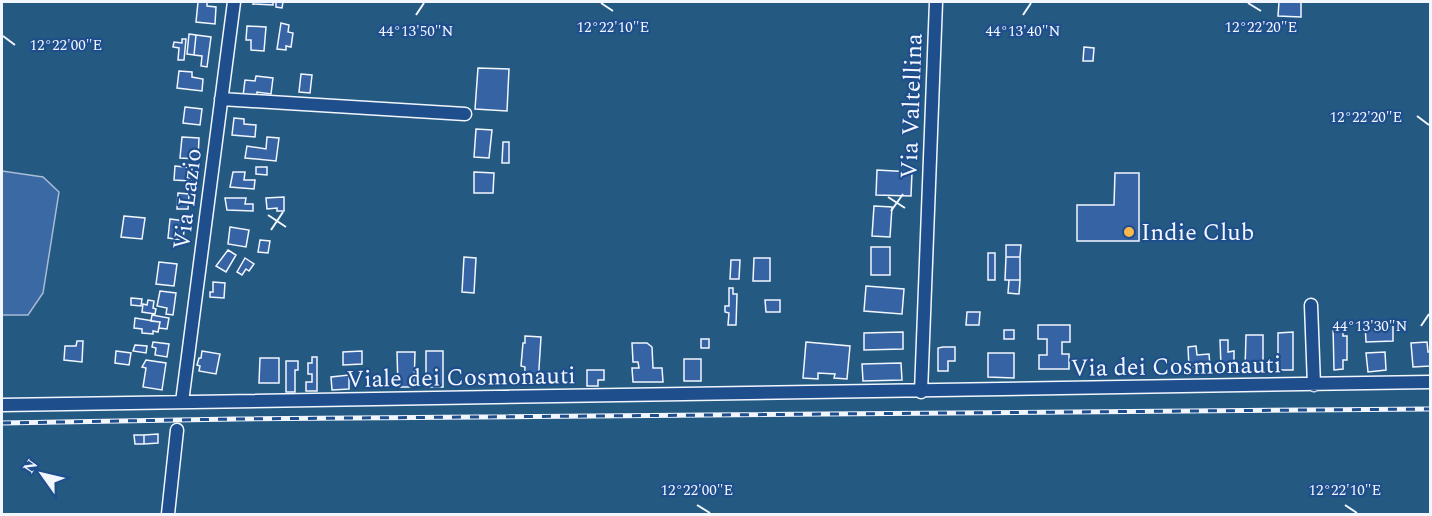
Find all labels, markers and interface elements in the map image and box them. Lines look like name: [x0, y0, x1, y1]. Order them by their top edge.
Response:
text: 12°22'10"E: [577, 16, 649, 39]
text: 12°22'20"E: [1225, 16, 1297, 39]
text: 44°13'50"N: [379, 20, 454, 43]
text: 44°13'40"N: [986, 20, 1061, 43]
street label: Via Valtellina: [891, 32, 933, 179]
text: 12°22'00"E: [30, 34, 102, 57]
text: 12°22'20"E: [1330, 106, 1402, 129]
street label: Via Lazio: [164, 146, 212, 252]
place label: Indie Club: [1141, 215, 1254, 251]
marker: Indie Club: [1122, 225, 1136, 239]
text: 44°13'30"N: [1333, 315, 1408, 338]
street label: Via dei Cosmonauti: [1070, 347, 1282, 387]
street label: Viale dei Cosmonauti: [346, 358, 576, 398]
north arrow: [12, 444, 72, 504]
text: N: [17, 454, 44, 478]
text: 12°22'00"E: [661, 479, 733, 502]
text: 12°22'10"E: [1309, 479, 1381, 502]

